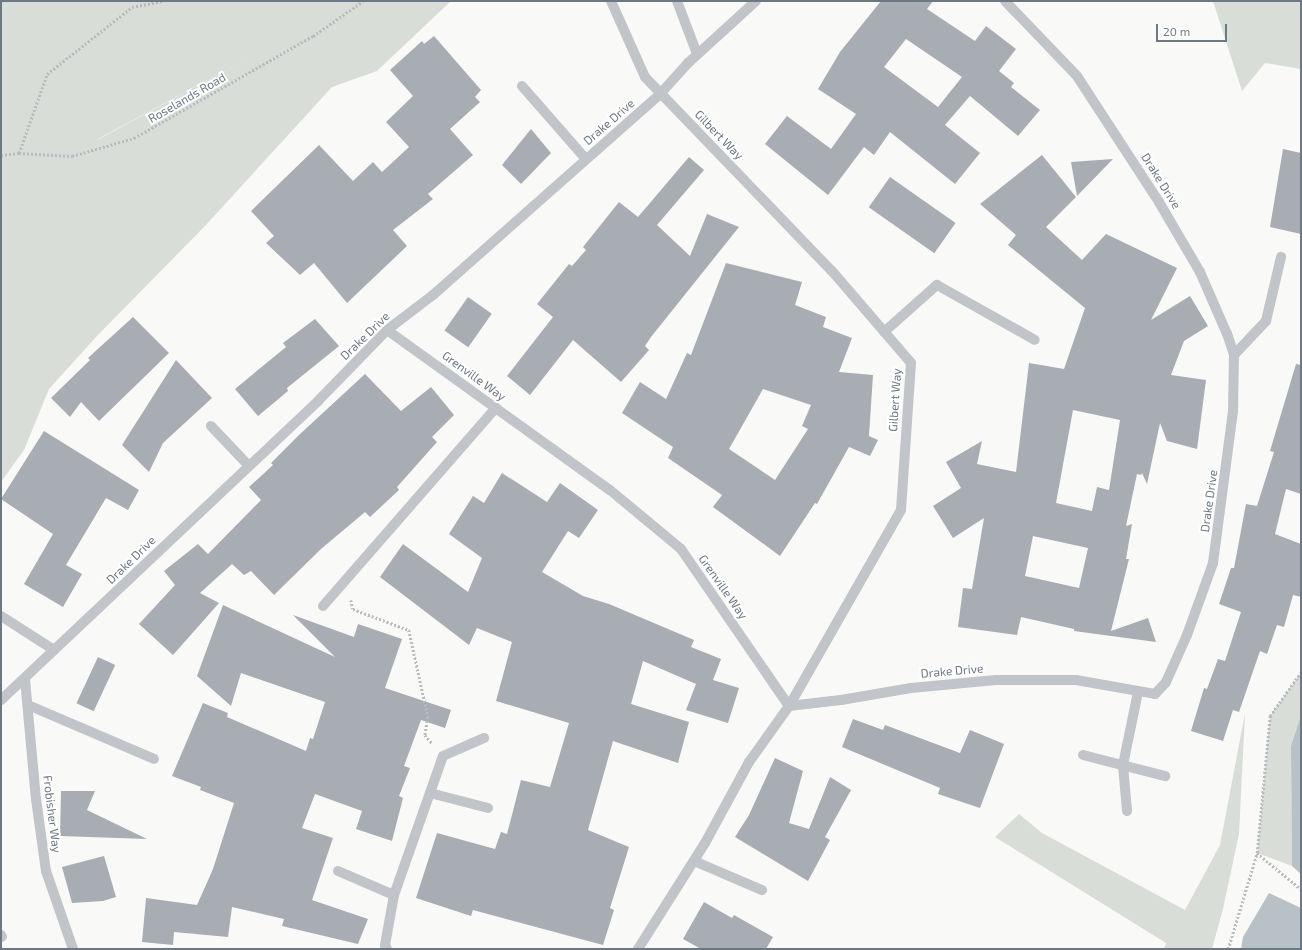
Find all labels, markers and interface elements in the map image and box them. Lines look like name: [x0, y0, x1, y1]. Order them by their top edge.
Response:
scale bar: [1158, 16, 1229, 42]
text: 20 m: [1163, 24, 1190, 38]
street label: Roselands Road: [146, 70, 228, 126]
street label: Drake Drive: [581, 96, 637, 148]
street label: Gilbert Way: [692, 107, 746, 163]
street label: Drake Drive: [1138, 151, 1184, 211]
street label: Drake Drive: [337, 309, 393, 363]
street label: Grenville Way: [439, 348, 509, 404]
street label: Gilbert Way: [886, 368, 904, 432]
street label: Drake Drive: [1197, 469, 1221, 533]
street label: Drake Drive: [103, 533, 159, 587]
street label: Grenville Way: [695, 552, 751, 622]
street label: Drake Drive: [920, 661, 984, 681]
street label: Frobisher Way: [40, 774, 64, 854]

